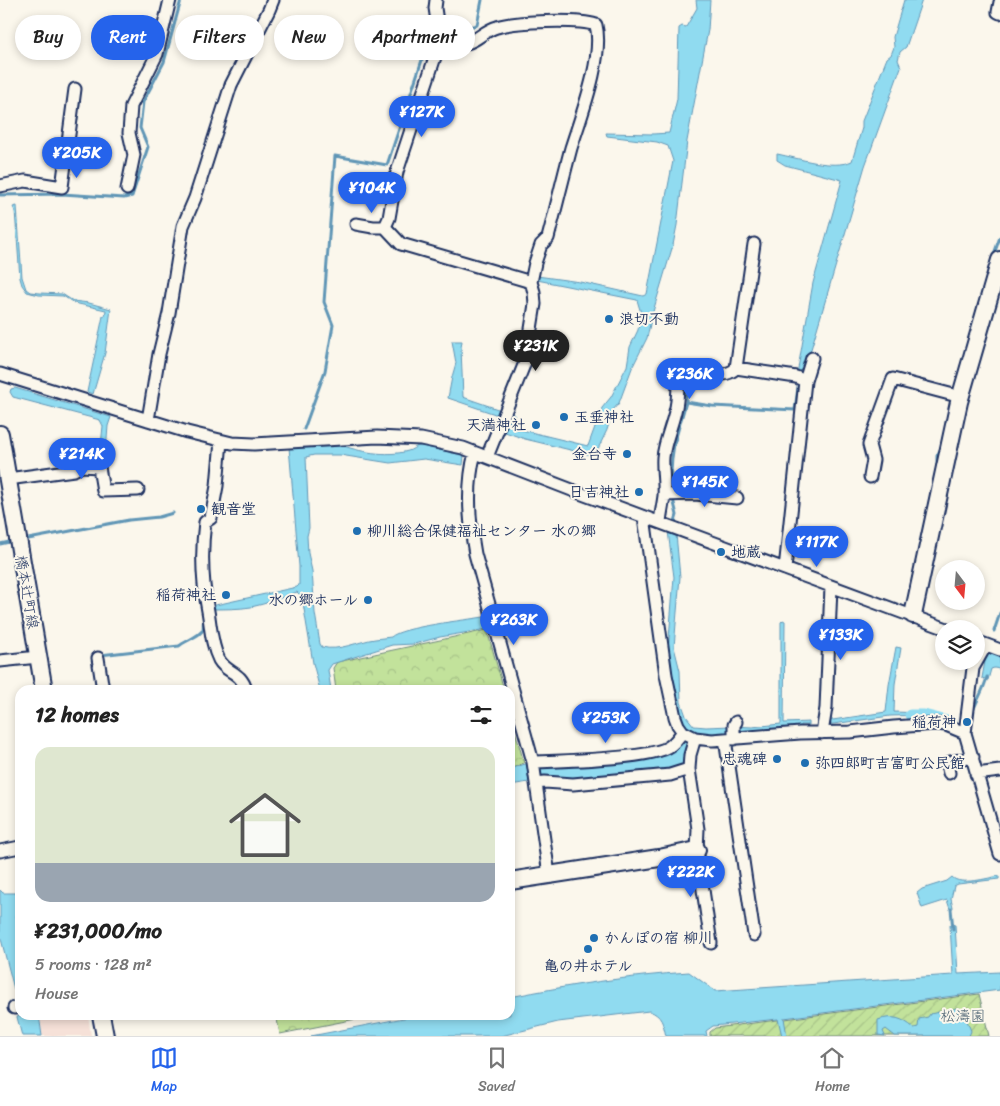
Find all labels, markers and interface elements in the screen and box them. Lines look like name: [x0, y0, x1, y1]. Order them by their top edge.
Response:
chip: Buy: [15, 15, 81, 60]
chip: Rent: [91, 15, 165, 60]
chip: Filters: [175, 15, 264, 60]
chip: New: [274, 15, 344, 60]
chip: Apartment: [354, 15, 475, 60]
pin: ¥127K: [387, 96, 457, 138]
text: ¥127K: [400, 97, 444, 126]
pin: ¥205K: [42, 136, 112, 179]
text: ¥205K: [53, 138, 101, 167]
pin: ¥104K: [337, 172, 407, 214]
text: ¥104K: [349, 173, 395, 202]
place label: 浪切不動: [619, 306, 679, 332]
marker: 浪切不動: [603, 313, 615, 325]
pin: ¥231K: [501, 330, 571, 372]
text: ¥231K: [514, 331, 558, 360]
pin: ¥236K: [655, 358, 725, 400]
text: ¥236K: [667, 359, 713, 388]
place label: 玉垂神社: [574, 404, 634, 430]
marker: 玉垂神社: [558, 411, 570, 423]
place label: 天満神社: [466, 412, 526, 438]
marker: 天満神社: [530, 419, 542, 431]
pin: ¥214K: [47, 438, 117, 480]
text: ¥214K: [60, 439, 104, 468]
place label: 金台寺: [572, 441, 617, 467]
marker: 金台寺: [621, 448, 633, 460]
pin: ¥145K: [670, 466, 740, 508]
text: ¥145K: [682, 467, 728, 496]
place label: 日吉神社: [569, 479, 629, 505]
marker: 日吉神社: [633, 486, 645, 498]
place label: 観音堂: [211, 496, 256, 522]
marker: 観音堂: [195, 503, 207, 515]
place label: 柳川総合保健福祉センター 水の郷: [367, 518, 596, 544]
marker: 柳川総合保健福祉センター 水の郷: [351, 525, 363, 537]
pin: ¥117K: [782, 526, 852, 568]
text: ¥117K: [796, 527, 838, 556]
place label: 地蔵: [731, 539, 761, 565]
marker: 地蔵: [715, 546, 727, 558]
street label: 橋本辻町線: [8, 553, 46, 631]
north arrow: [935, 560, 985, 610]
map controls: [935, 560, 985, 670]
place label: 稲荷神社: [156, 582, 216, 608]
place label: 水の郷ホール: [269, 587, 358, 613]
marker: 稲荷神社: [220, 589, 232, 601]
marker: 水の郷ホール: [362, 594, 374, 606]
pin: ¥263K: [479, 604, 549, 646]
text: ¥263K: [491, 605, 537, 634]
pin: ¥133K: [806, 618, 876, 661]
text: ¥133K: [819, 620, 863, 649]
button: layers: [935, 620, 985, 670]
text: 12 homes: [35, 696, 119, 734]
icon: filters: [467, 701, 495, 729]
pin: ¥253K: [571, 702, 641, 744]
text: ¥253K: [583, 703, 629, 732]
place label: 稲荷神: [912, 709, 957, 735]
marker: 稲荷神: [961, 716, 973, 728]
place label: 忠魂碑: [722, 746, 767, 772]
place label: 弥四郎町吉富町公民館: [815, 750, 965, 776]
marker: 忠魂碑: [771, 753, 783, 765]
marker: 弥四郎町吉富町公民館: [799, 757, 811, 769]
icon: home: [220, 780, 310, 870]
pin: ¥222K: [656, 856, 726, 898]
text: ¥222K: [668, 857, 714, 886]
text: ¥231,000/mo: [35, 912, 162, 950]
place label: かんぽの宿 柳川: [604, 925, 713, 951]
marker: かんぽの宿 柳川: [588, 932, 600, 944]
marker: 亀の井ホテル: [582, 943, 594, 955]
text: 5 rooms · 128 m²: [35, 950, 152, 979]
place label: 亀の井ホテル: [543, 953, 633, 979]
text: House: [35, 979, 78, 1008]
park label: 松濤園: [940, 1003, 986, 1029]
tab: Map: [150, 1044, 178, 1099]
tab: Saved: [478, 1044, 515, 1099]
tab: Home: [815, 1044, 850, 1099]

